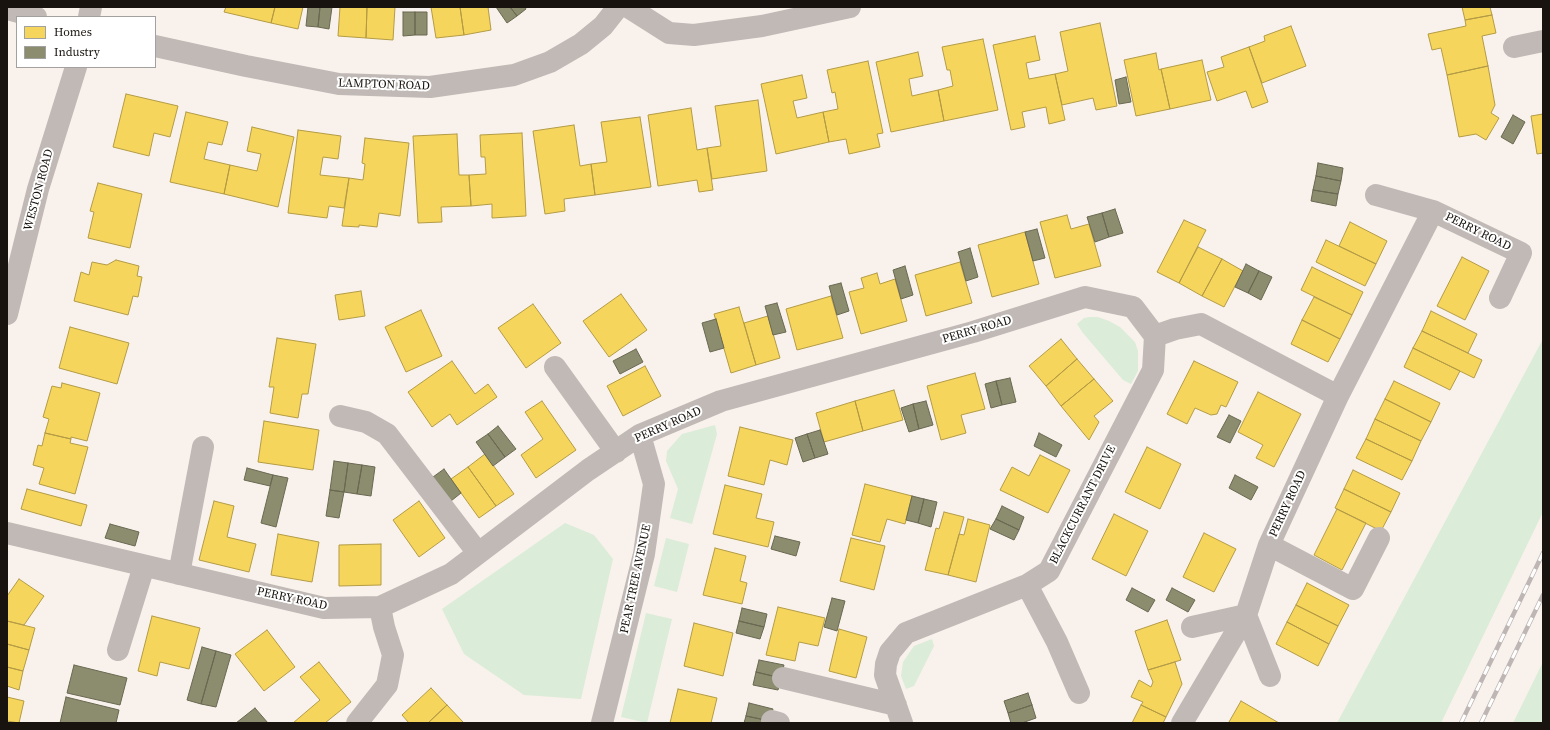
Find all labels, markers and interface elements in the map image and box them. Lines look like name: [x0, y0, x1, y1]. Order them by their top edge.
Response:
legend: [16, 16, 156, 68]
text: Homes: [54, 24, 92, 40]
text: Industry: [54, 44, 100, 60]
street label: LAMPTON ROAD: [338, 76, 430, 94]
street label: WESTON ROAD: [21, 148, 57, 232]
street label: PERRY ROAD: [1443, 210, 1513, 254]
street label: PERRY ROAD: [941, 313, 1013, 347]
street label: PERRY ROAD: [632, 404, 704, 446]
street label: BLACKCURRANT DRIVE: [1047, 443, 1119, 567]
street label: PERRY ROAD: [1266, 469, 1310, 539]
street label: PEAR TREE AVENUE: [617, 523, 655, 635]
street label: PERRY ROAD: [256, 585, 328, 613]

